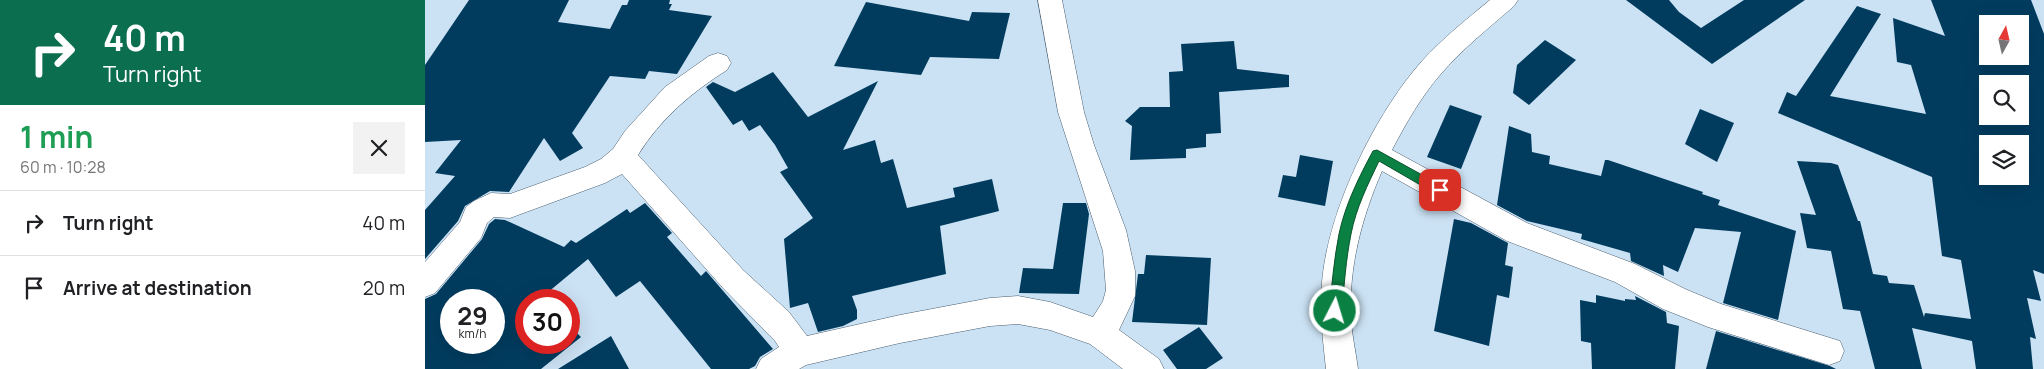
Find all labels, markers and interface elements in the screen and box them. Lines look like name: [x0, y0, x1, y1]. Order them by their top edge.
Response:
text: 40 m: [103, 14, 186, 62]
north arrow: [1979, 15, 2029, 65]
map controls: [1979, 15, 2029, 185]
icon: right: [20, 20, 85, 85]
text: Turn right: [103, 59, 201, 89]
button: search: [1979, 75, 2029, 125]
text: 1 min: [20, 116, 93, 157]
button: close: [353, 122, 405, 174]
button: layers: [1979, 135, 2029, 185]
text: 60 m · 10:28: [20, 156, 106, 178]
pin: [1419, 169, 1461, 211]
icon: arrive: [1426, 176, 1454, 204]
icon: right: [20, 209, 48, 237]
text: Turn right: [63, 210, 153, 236]
text: 40 m: [362, 210, 405, 236]
icon: arrive: [20, 274, 48, 302]
text: Arrive at destination: [63, 275, 252, 301]
text: 20 m: [363, 275, 405, 301]
position arrow: [1308, 284, 1360, 336]
speed limit sign: 30: [515, 289, 580, 354]
text: 29: [457, 298, 488, 333]
text: km/h: [459, 325, 486, 342]

